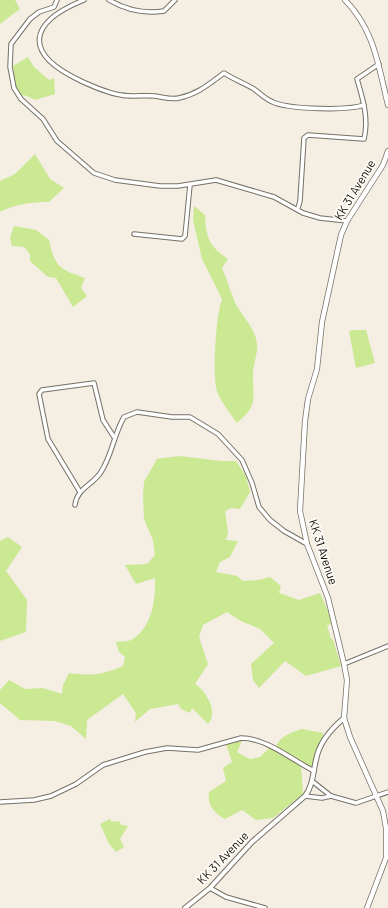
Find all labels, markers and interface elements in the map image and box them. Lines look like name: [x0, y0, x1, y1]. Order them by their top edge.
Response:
street label: KK 31 Avenue: [331, 157, 378, 222]
street label: KK 31 Avenue: [307, 517, 341, 586]
street label: KK 31 Avenue: [194, 828, 251, 887]

